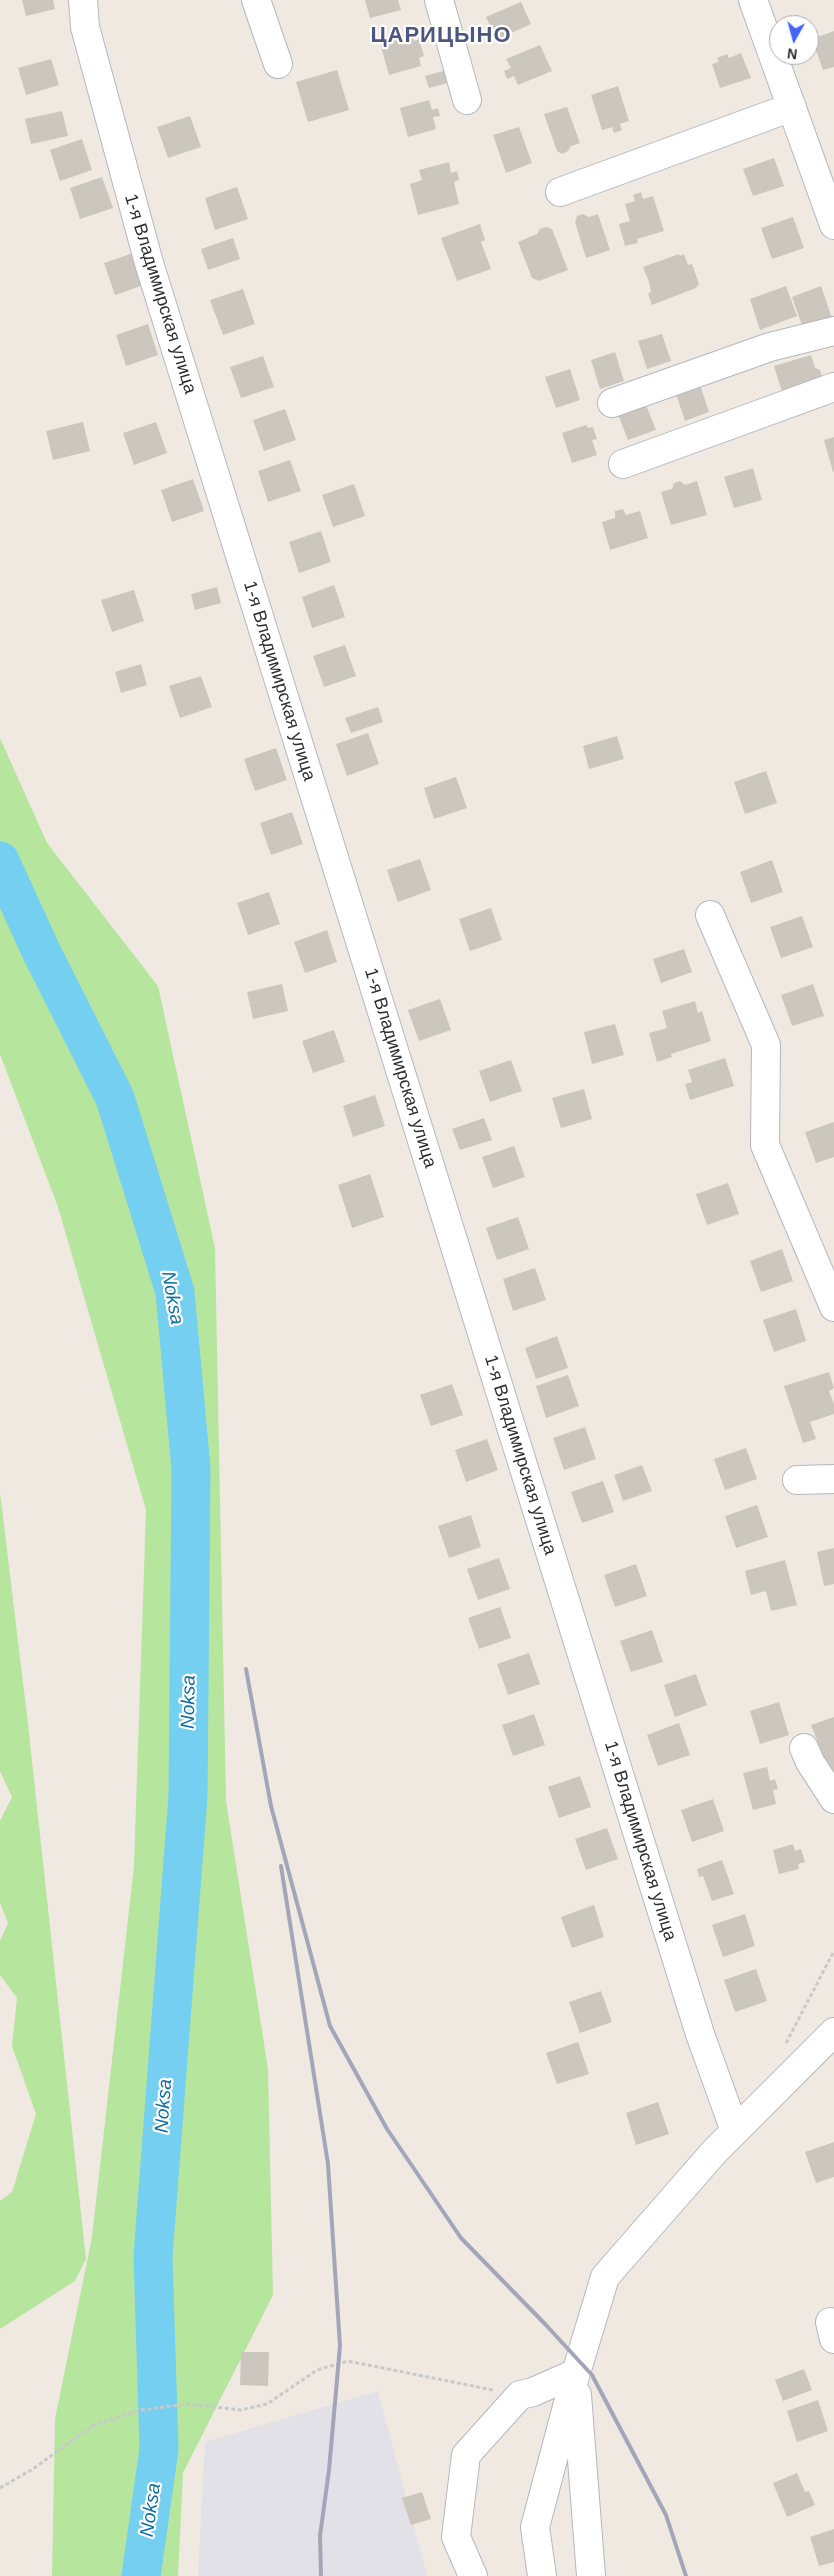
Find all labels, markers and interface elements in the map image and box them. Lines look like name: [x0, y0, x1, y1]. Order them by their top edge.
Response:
north arrow: [769, 15, 819, 65]
district label: ЦАРИЦЫНО: [369, 23, 513, 49]
text: N: [786, 45, 798, 62]
street label: 1-я Владимирская улица: [119, 191, 201, 397]
street label: 1-я Владимирская улица: [238, 578, 320, 784]
street label: 1-я Владимирская улица: [359, 965, 441, 1171]
water label: Noksa: [156, 1270, 188, 1326]
street label: 1-я Владимирская улица: [479, 1352, 561, 1558]
water label: Noksa: [177, 1675, 201, 1729]
street label: 1-я Владимирская улица: [599, 1738, 681, 1944]
water label: Noksa: [151, 2078, 177, 2134]
water label: Noksa: [136, 2482, 166, 2538]

